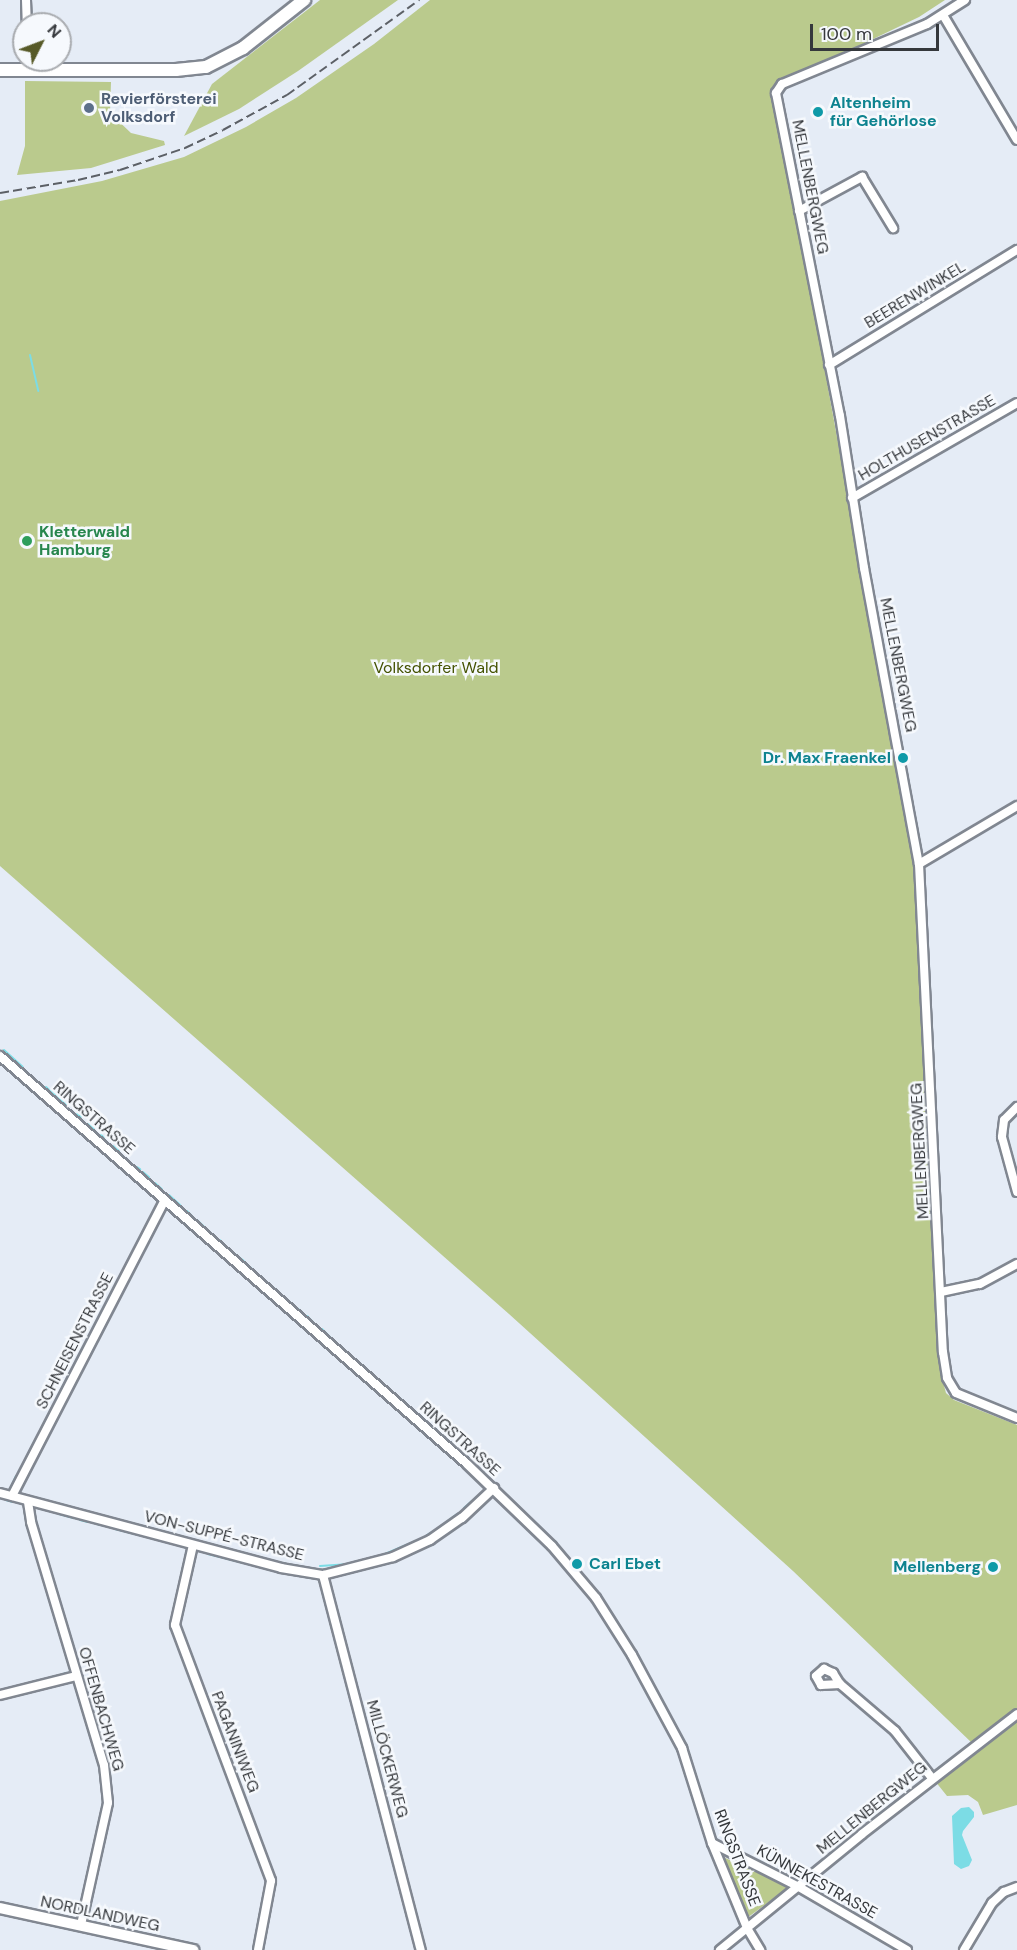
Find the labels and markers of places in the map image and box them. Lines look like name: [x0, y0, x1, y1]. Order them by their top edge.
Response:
place label: Revierförsterei Volksdorf: [101, 89, 217, 127]
place label: Altenheim für Gehörlose: [830, 93, 937, 131]
marker: Revierförsterei Volksdorf: [82, 101, 96, 115]
marker: Altenheim für Gehörlose: [811, 105, 825, 119]
place label: Kletterwald Hamburg: [39, 522, 130, 560]
marker: Kletterwald Hamburg: [20, 534, 34, 548]
place label: Dr. Max Fraenkel: [763, 748, 891, 768]
marker: Dr. Max Fraenkel: [896, 751, 910, 765]
place label: Carl Ebet: [589, 1554, 661, 1574]
marker: Carl Ebet: [570, 1557, 584, 1571]
place label: Mellenberg: [893, 1557, 981, 1577]
marker: Mellenberg: [986, 1560, 1000, 1574]

